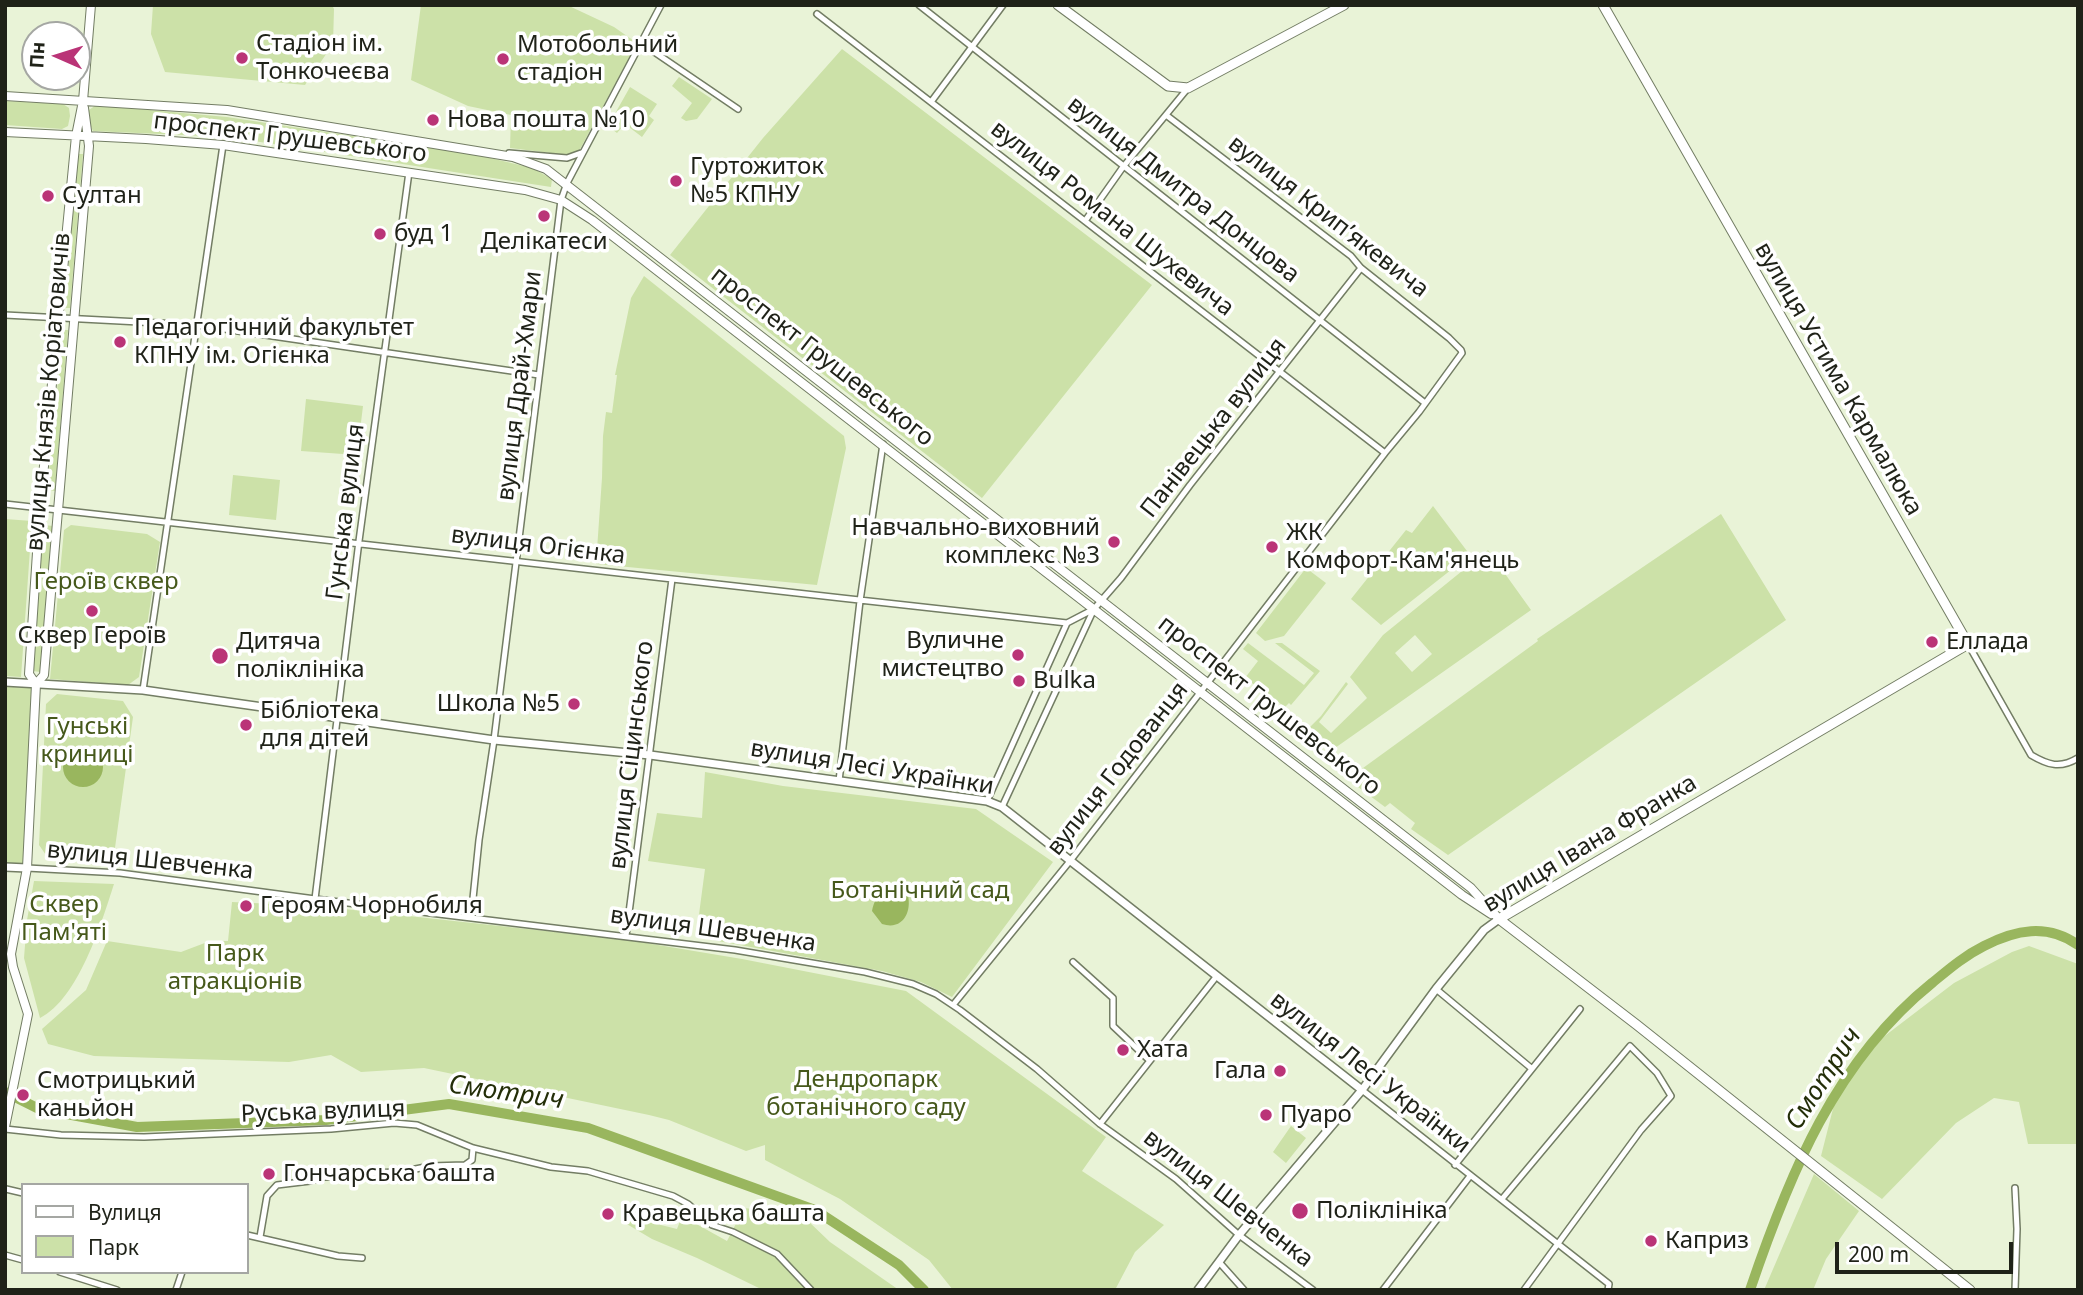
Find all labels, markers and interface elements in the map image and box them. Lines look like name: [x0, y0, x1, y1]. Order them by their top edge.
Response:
north arrow: [21, 21, 91, 91]
place label: Стадіон ім. Тонкочеєва: [256, 30, 390, 86]
place label: Мотобольний стадіон: [517, 31, 678, 87]
text: Пн: [23, 41, 51, 69]
marker: Стадіон ім. Тонкочеєва: [234, 50, 250, 66]
marker: Мотобольний стадіон: [495, 51, 511, 67]
street label: вулиця Дмитра Донцова: [1061, 90, 1305, 290]
place label: Нова пошта №10: [447, 106, 645, 134]
street label: проспект Грушевського: [152, 107, 428, 169]
marker: Нова пошта №10: [425, 112, 441, 128]
street label: вулиця Романа Шухевича: [985, 115, 1239, 323]
street label: вулиця Крипʼякевича: [1222, 130, 1434, 304]
place label: Гуртожиток №5 КПНУ: [690, 153, 824, 209]
marker: Гуртожиток №5 КПНУ: [668, 173, 684, 189]
place label: Султан: [62, 182, 142, 210]
marker: Султан: [40, 188, 56, 204]
marker: Делікатеси: [536, 208, 552, 224]
place label: буд 1: [394, 220, 453, 248]
marker: буд 1: [372, 226, 388, 242]
place label: Делікатеси: [480, 228, 608, 256]
street label: вулиця Князів Коріатовичів: [21, 232, 77, 552]
street label: вулиця Устима Кармалюка: [1748, 237, 1928, 521]
street label: проспект Грушевського: [705, 261, 939, 453]
street label: вулиця Драй-Хмари: [492, 269, 548, 503]
place label: Педагогічний факультет КПНУ ім. Огієнка: [134, 314, 414, 370]
street label: Панівецька вулиця: [1135, 332, 1293, 524]
marker: Педагогічний факультет КПНУ ім. Огієнка: [112, 334, 128, 350]
street label: Гунська вулиця: [321, 422, 371, 602]
place label: Навчально-виховний комплекс №3: [851, 514, 1100, 570]
place label: ЖК Комфорт-Кам'янець: [1286, 519, 1519, 575]
street label: вулиця Огієнка: [449, 521, 627, 571]
marker: Навчально-виховний комплекс №3: [1106, 534, 1122, 550]
marker: ЖК Комфорт-Кам'янець: [1264, 539, 1280, 555]
park label: Героїв сквер: [33, 568, 179, 596]
marker: Сквер Героїв: [84, 603, 100, 619]
street label: проспект Грушевського: [1152, 610, 1386, 802]
place label: Сквер Героїв: [18, 622, 166, 650]
place label: Вуличне мистецтво: [881, 627, 1004, 683]
place label: Дитяча поліклініка: [236, 628, 365, 684]
place label: Еллада: [1946, 628, 2029, 656]
marker: Еллада: [1924, 634, 1940, 650]
street label: вулиця Сіцинського: [604, 639, 660, 871]
marker: Дитяча поліклініка: [210, 646, 230, 666]
marker: Вуличне мистецтво: [1010, 647, 1026, 663]
place label: Bulka: [1033, 667, 1096, 695]
marker: Bulka: [1011, 673, 1027, 689]
street label: вулиця Годованця: [1041, 676, 1195, 862]
place label: Школа №5: [437, 690, 560, 718]
marker: Школа №5: [566, 696, 582, 712]
place label: Бібліотека для дітей: [260, 697, 379, 753]
park label: Гунські криниці: [41, 713, 133, 769]
marker: Бібліотека для дітей: [238, 717, 254, 733]
street label: вулиця Лесі Українки: [748, 735, 996, 801]
street label: вулиця Івана Франка: [1478, 769, 1702, 919]
street label: вулиця Шевченка: [45, 836, 255, 886]
park label: Ботанічний сад: [831, 877, 1009, 905]
park label: Сквер Пам'яті: [21, 891, 107, 947]
place label: Героям Чорнобиля: [260, 892, 483, 920]
marker: Героям Чорнобиля: [238, 898, 254, 914]
street label: вулиця Шевченка: [608, 901, 818, 959]
park label: Парк атракціонів: [168, 940, 302, 996]
street label: вулиця Лесі Українки: [1264, 986, 1476, 1160]
water label: Смотрич: [1779, 1022, 1869, 1136]
place label: Хата: [1137, 1036, 1188, 1064]
marker: Хата: [1115, 1042, 1131, 1058]
place label: Гала: [1214, 1057, 1266, 1085]
marker: Гала: [1272, 1063, 1288, 1079]
park label: Дендропарк ботанічного саду: [766, 1066, 966, 1122]
place label: Смотрицький каньйон: [37, 1067, 196, 1123]
water label: Смотрич: [447, 1070, 565, 1116]
marker: Смотрицький каньйон: [15, 1087, 31, 1103]
street label: Руська вулиця: [240, 1095, 406, 1129]
place label: Пуаро: [1280, 1101, 1352, 1129]
marker: Пуаро: [1258, 1107, 1274, 1123]
street label: вулиця Шевченка: [1137, 1124, 1319, 1274]
place label: Гончарська башта: [283, 1160, 496, 1188]
marker: Гончарська башта: [261, 1166, 277, 1182]
legend: [21, 1183, 248, 1274]
place label: Поліклініка: [1316, 1197, 1448, 1225]
text: Вулиця: [88, 1198, 162, 1226]
place label: Кравецька башта: [622, 1200, 825, 1228]
marker: Поліклініка: [1290, 1201, 1310, 1221]
marker: Кравецька башта: [600, 1206, 616, 1222]
place label: Каприз: [1665, 1227, 1749, 1255]
scale bar: [1838, 1228, 2016, 1272]
text: Парк: [88, 1233, 139, 1261]
marker: Каприз: [1643, 1233, 1659, 1249]
text: 200 m: [1848, 1240, 1909, 1268]

